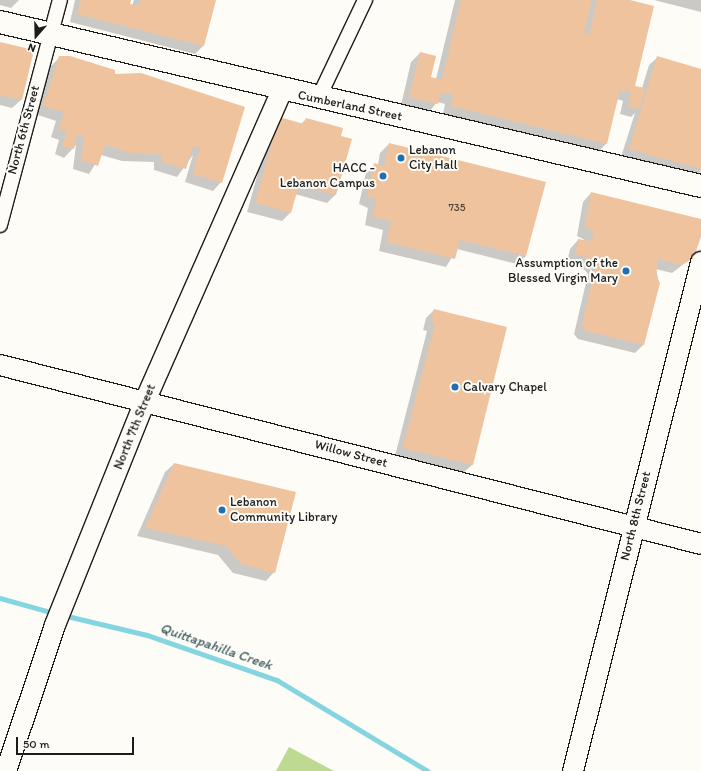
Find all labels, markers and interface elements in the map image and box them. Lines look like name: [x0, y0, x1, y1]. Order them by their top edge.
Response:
north arrow: [16, 16, 56, 56]
text: N: [26, 40, 37, 55]
street label: North 6th Street: [5, 84, 43, 176]
street label: Cumberland Street: [296, 87, 404, 125]
place label: Lebanon City Hall: [409, 143, 458, 174]
marker: Lebanon City Hall: [396, 153, 406, 163]
place label: HACC - Lebanon Campus: [280, 161, 375, 192]
marker: HACC - Lebanon Campus: [378, 171, 388, 181]
house number: 735: [448, 201, 466, 215]
place label: Assumption of the Blessed Virgin Mary: [507, 256, 618, 287]
marker: Assumption of the Blessed Virgin Mary: [621, 266, 631, 276]
place label: Calvary Chapel: [463, 379, 547, 395]
street label: North 7th Street: [111, 382, 159, 472]
marker: Calvary Chapel: [450, 382, 460, 392]
street label: Willow Street: [313, 437, 389, 471]
street label: North 8th Street: [617, 470, 655, 562]
place label: Lebanon Community Library: [230, 495, 337, 526]
marker: Lebanon Community Library: [217, 505, 227, 515]
water label: Quittapahilla Creek: [158, 620, 274, 674]
scale bar: [18, 729, 136, 755]
text: 50 m: [23, 737, 49, 751]

